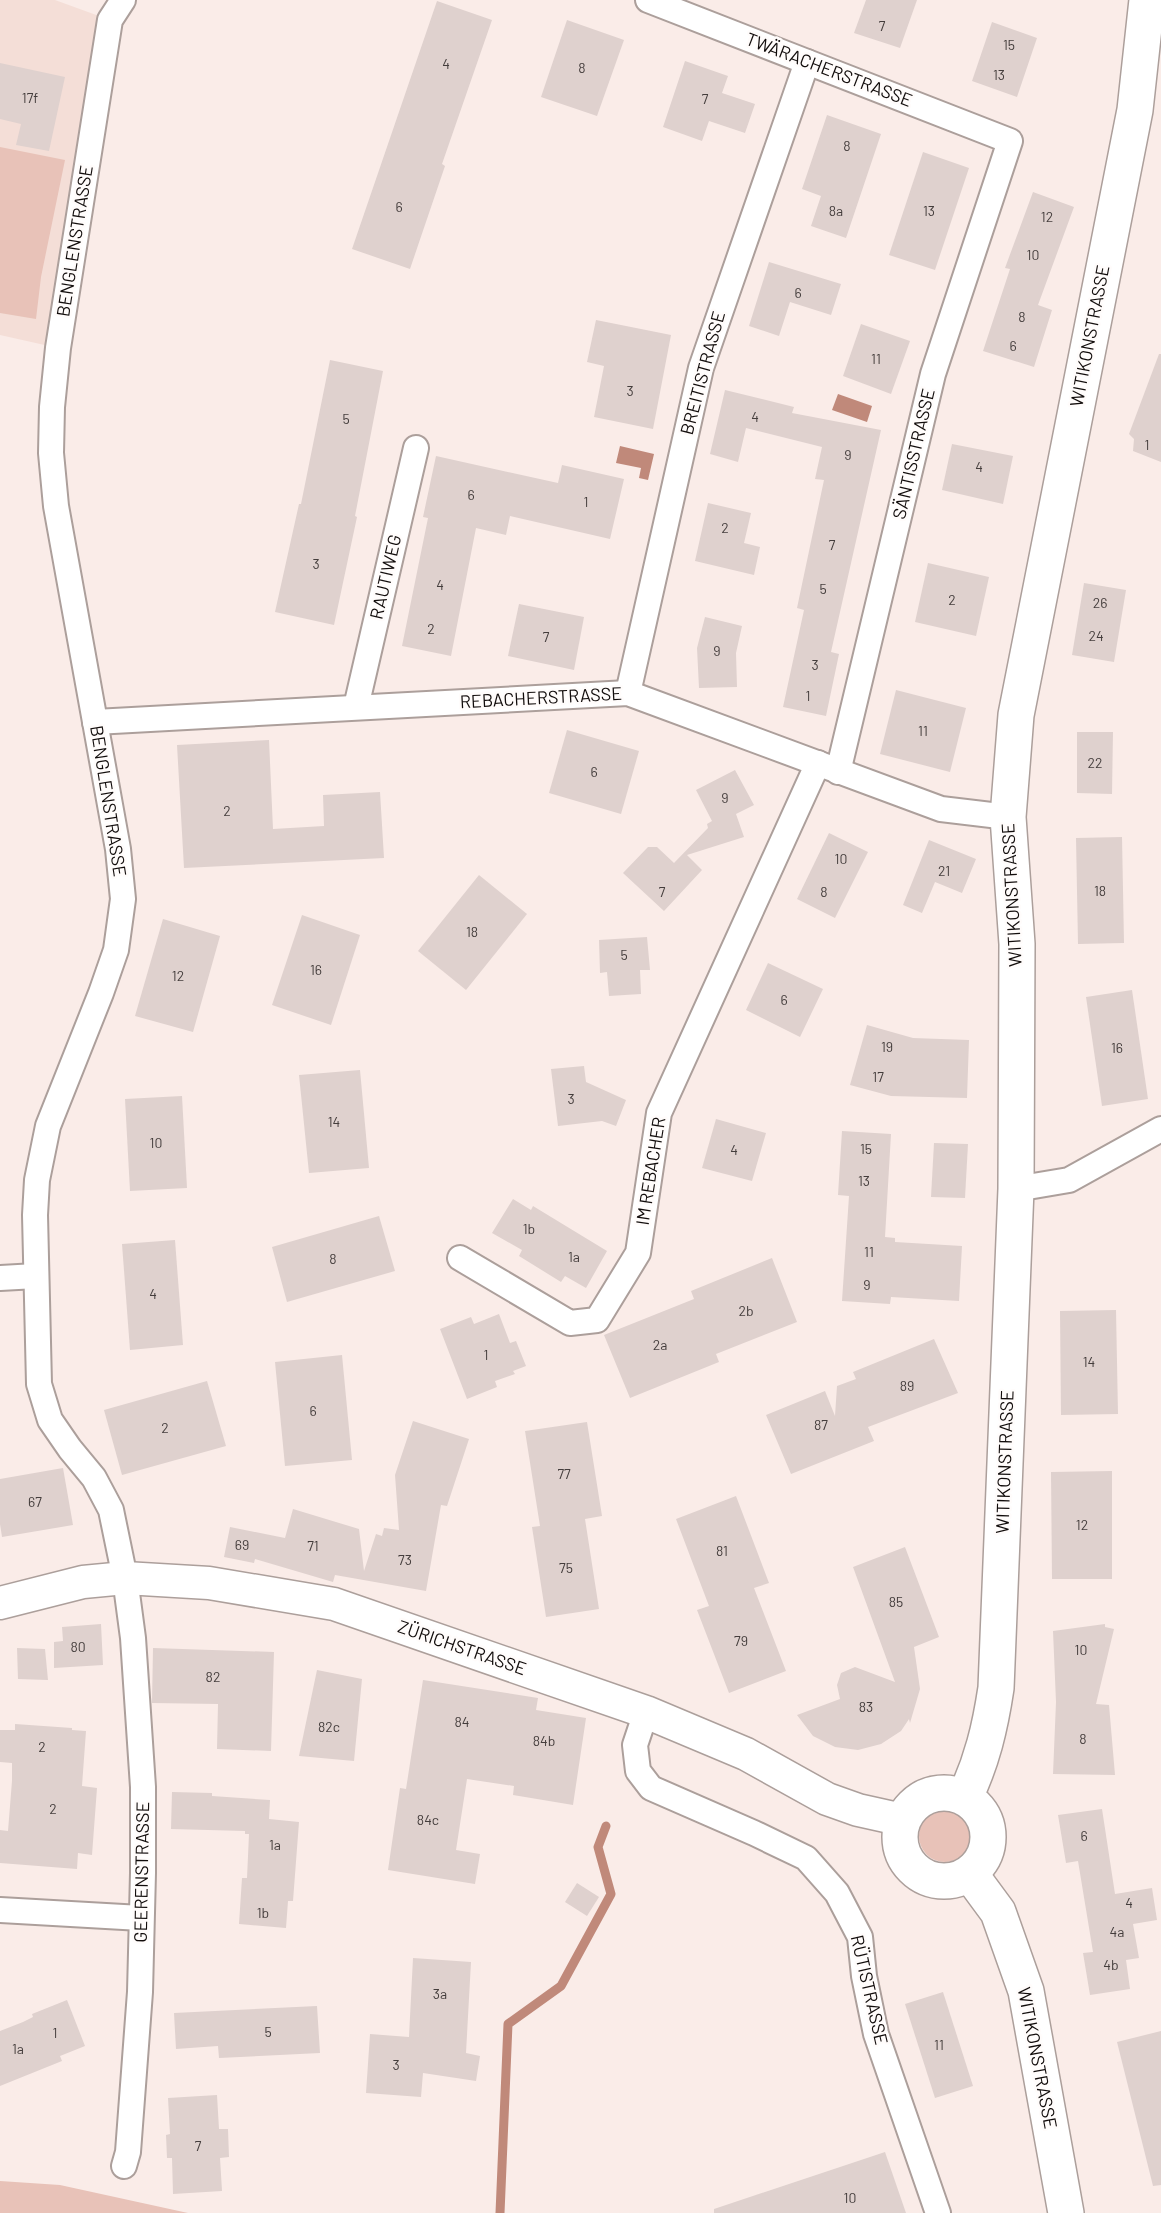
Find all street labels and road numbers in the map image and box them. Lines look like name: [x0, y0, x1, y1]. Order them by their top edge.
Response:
street label: TWÄRACHERSTRASSE: [743, 27, 916, 111]
street label: BENGLENSTRASSE: [51, 164, 97, 318]
street label: WITIKONSTRASSE: [1065, 263, 1114, 408]
street label: BREITISTRASSE: [675, 309, 729, 437]
street label: SÄNTISSTRASSE: [887, 386, 939, 521]
street label: RAUTIWEG: [365, 532, 405, 621]
street label: REBACHERSTRASSE: [459, 682, 623, 712]
street label: BENGLENSTRASSE: [86, 724, 132, 878]
street label: WITIKONSTRASSE: [996, 823, 1026, 967]
street label: IM REBACHER: [631, 1115, 669, 1227]
street label: WITIKONSTRASSE: [990, 1390, 1018, 1534]
street label: ZÜRICHSTRASSE: [395, 1615, 529, 1679]
street label: GEERENSTRASSE: [129, 1801, 153, 1943]
street label: RÜTISTRASSE: [847, 1933, 893, 2047]
street label: WITIKONSTRASSE: [1013, 1985, 1062, 2130]

